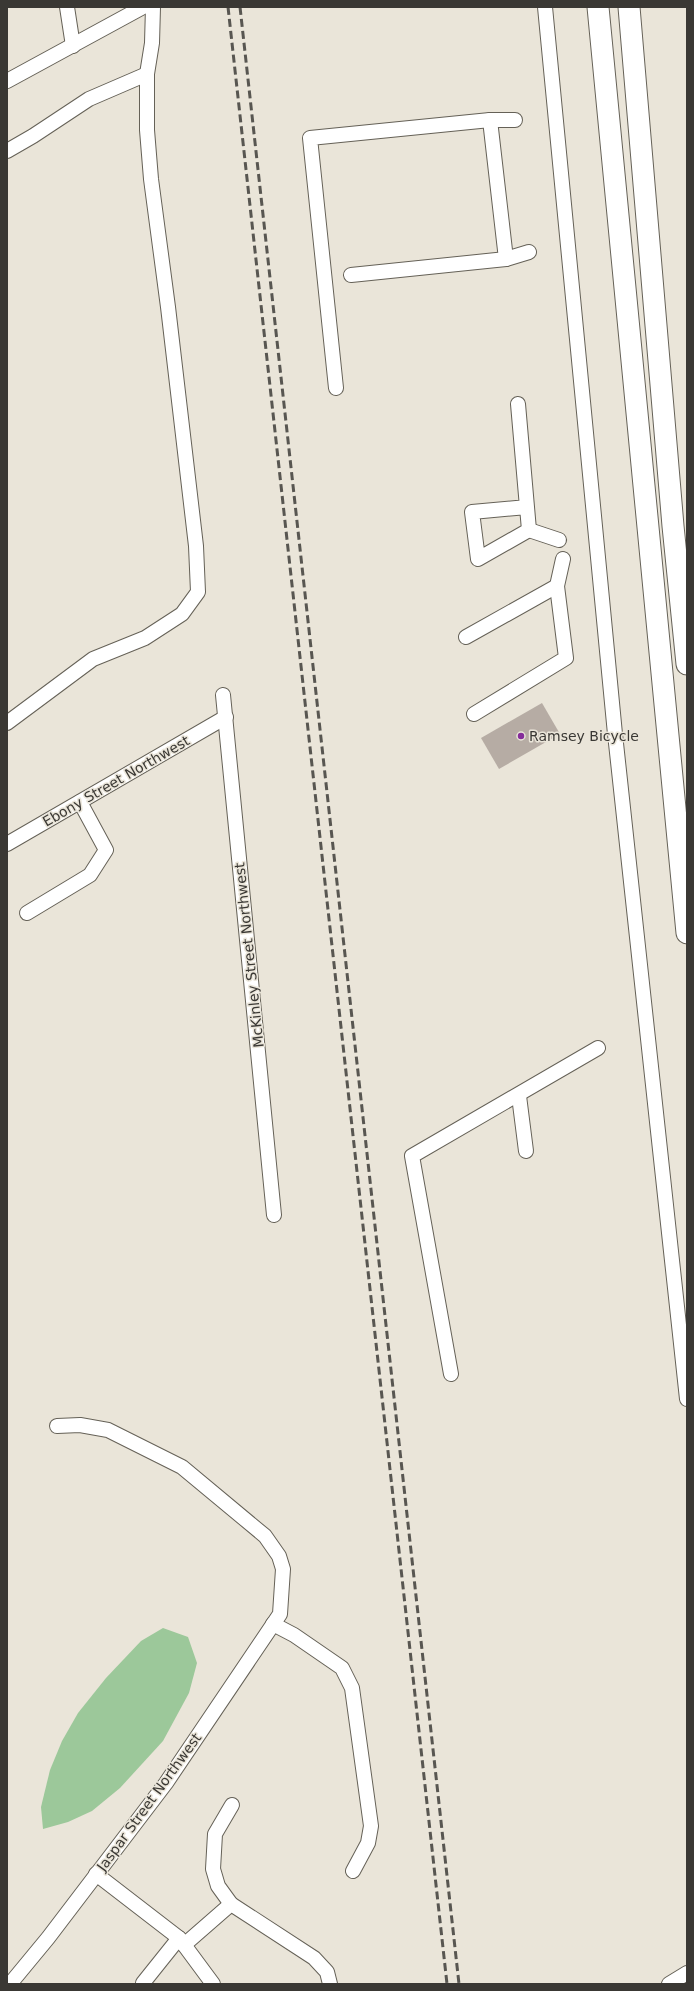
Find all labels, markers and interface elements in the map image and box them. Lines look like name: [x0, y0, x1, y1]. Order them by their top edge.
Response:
place label: Ramsey Bicycle: [529, 728, 639, 744]
marker: Ramsey Bicycle: [516, 731, 526, 741]
street label: Ebony Street Northwest: [40, 732, 193, 830]
street label: McKinley Street Northwest: [231, 861, 267, 1048]
street label: Jaspar Street Northwest: [93, 1729, 205, 1875]

